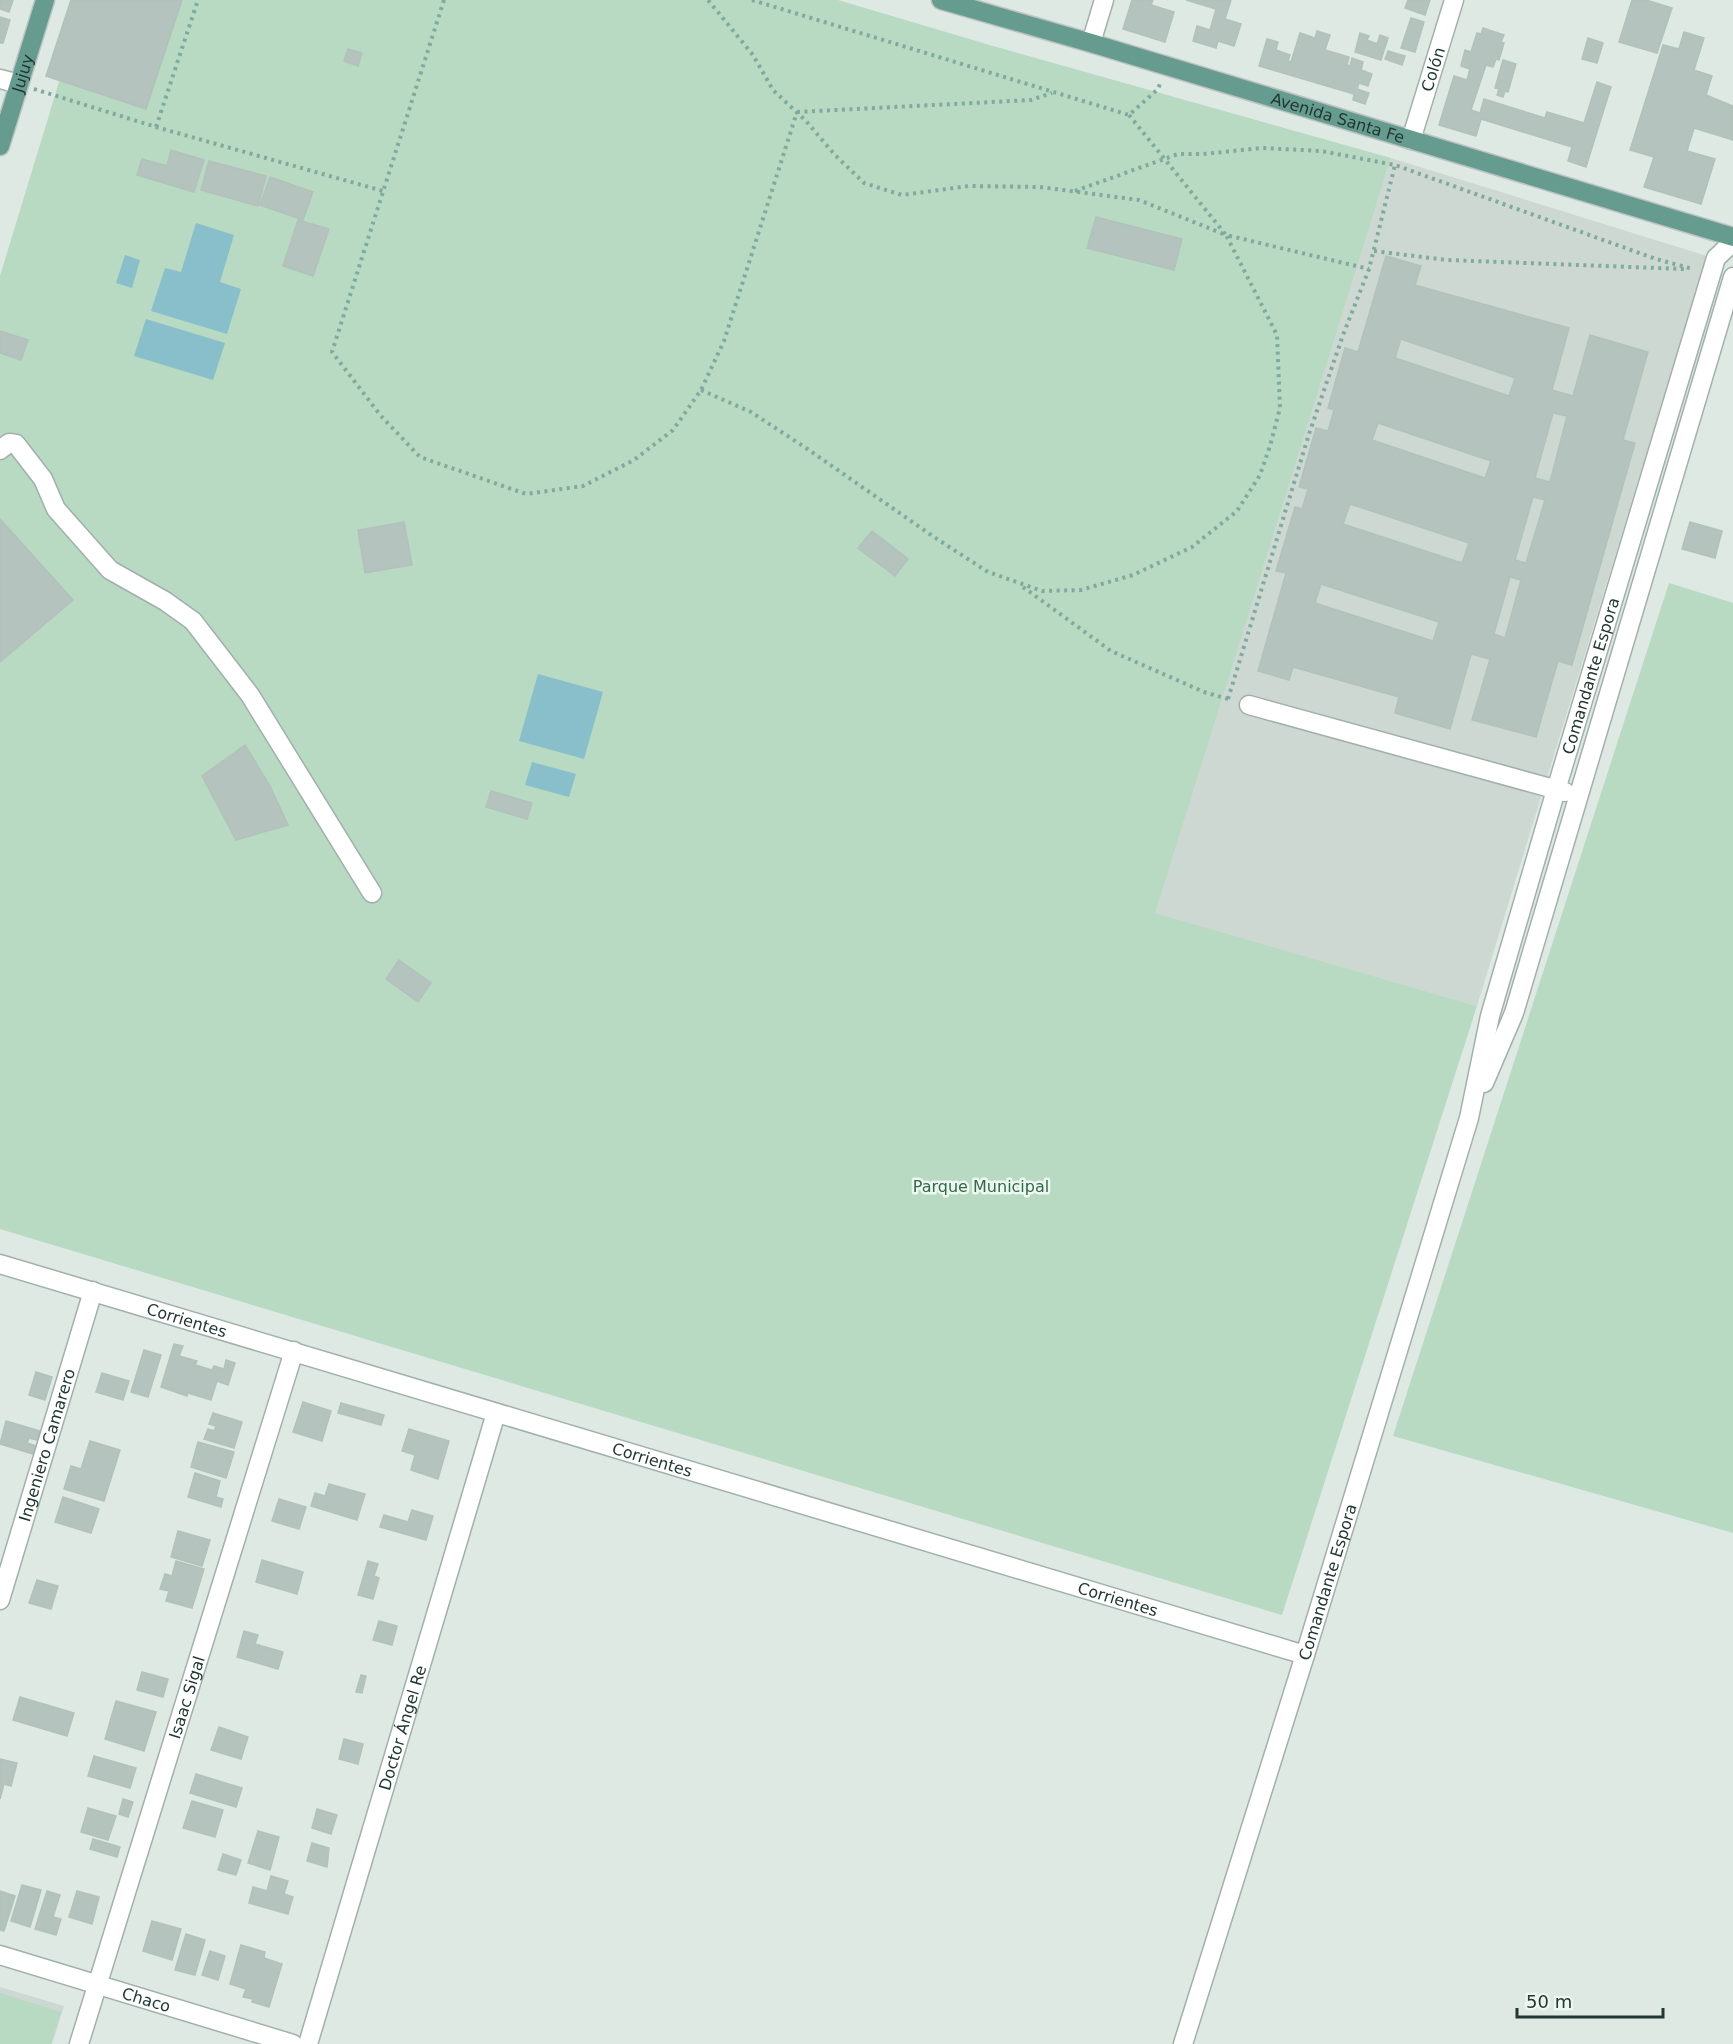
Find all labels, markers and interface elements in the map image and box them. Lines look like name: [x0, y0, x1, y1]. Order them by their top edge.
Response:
street label: Colón: [1417, 45, 1448, 94]
street label: Jujuy: [7, 52, 37, 96]
street label: Avenida Santa Fe: [1269, 88, 1407, 147]
street label: Comandante Espora: [1558, 595, 1623, 756]
park label: Parque Municipal: [913, 1177, 1049, 1196]
street label: Corrientes: [144, 1299, 229, 1341]
street label: Ingeniero Camarero: [15, 1366, 79, 1524]
street label: Corrientes: [610, 1438, 695, 1480]
street label: Comandante Espora: [1294, 1501, 1360, 1663]
street label: Corrientes: [1076, 1578, 1160, 1620]
street label: Isaac Sigal: [165, 1654, 208, 1741]
street label: Doctor Ángel Re: [375, 1663, 430, 1793]
scale bar: [1517, 1981, 1662, 2019]
street label: Chaco: [120, 1983, 173, 2016]
text: 50 m: [1526, 1991, 1572, 2012]

